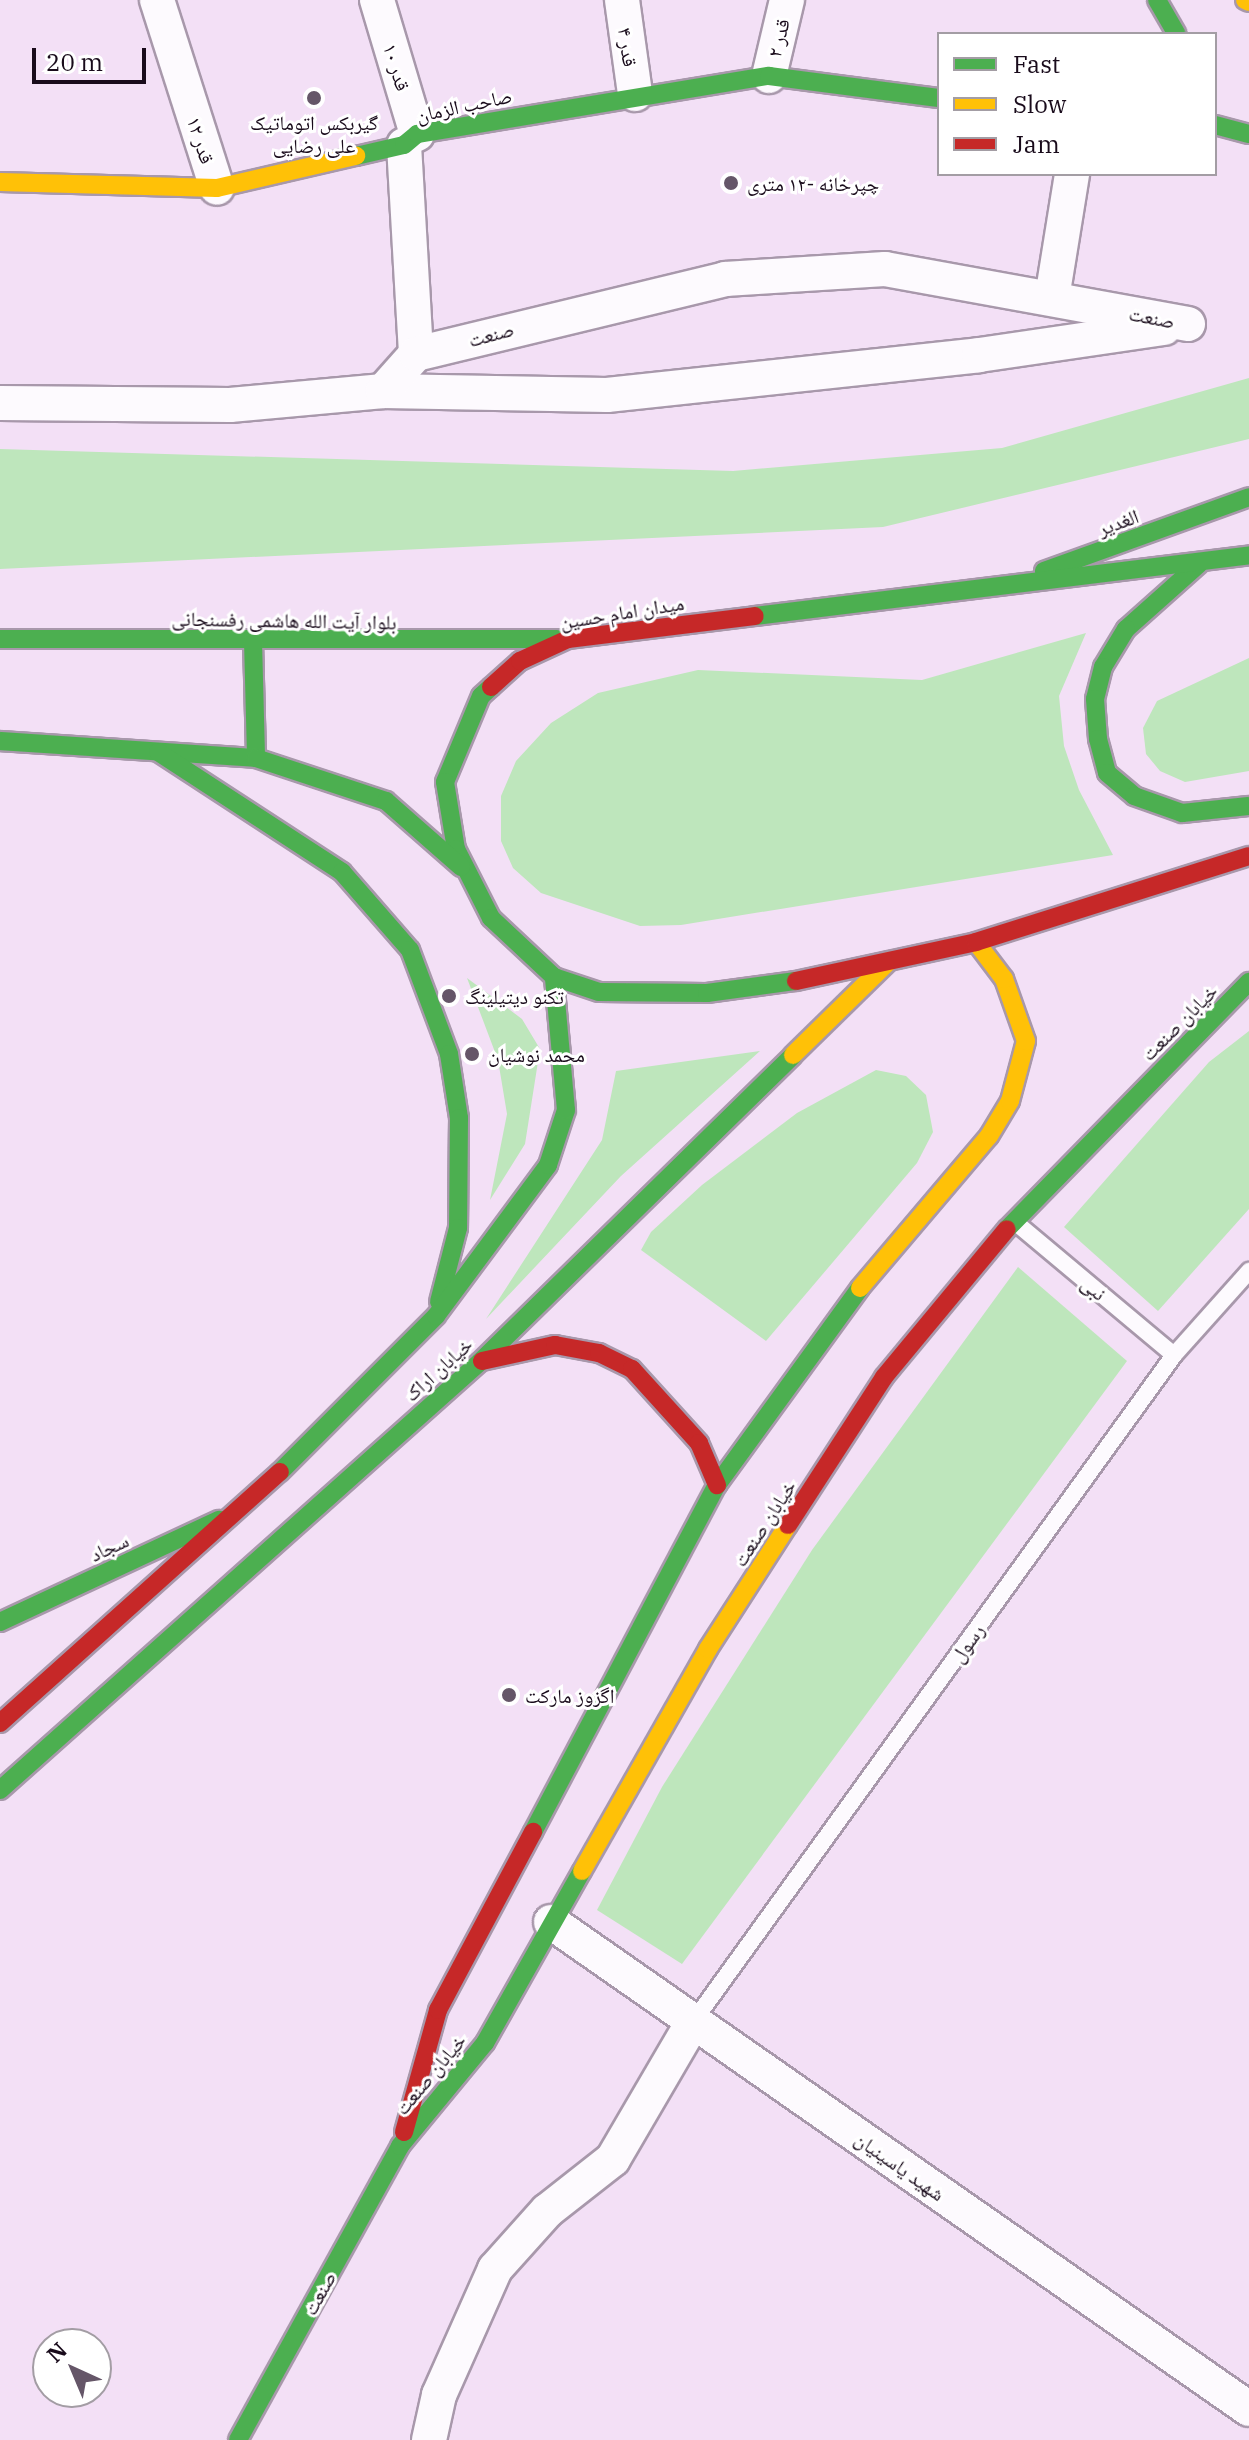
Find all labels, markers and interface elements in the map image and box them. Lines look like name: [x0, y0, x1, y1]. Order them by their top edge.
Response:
street label: قدر ۲: [762, 16, 794, 60]
street label: قدر ۴: [613, 26, 643, 68]
scale bar: [36, 32, 150, 82]
legend: [937, 32, 1217, 176]
street label: قدر ۱۰: [378, 40, 416, 94]
text: 20 m: [46, 46, 103, 78]
text: Fast: [1013, 48, 1060, 80]
street label: صاحب الزمان: [414, 83, 514, 127]
text: Slow: [1013, 88, 1066, 120]
marker: گیربکس اتوماتیک علی رضایی: [305, 89, 323, 107]
place label: گیربکس اتوماتیک علی رضایی: [250, 110, 378, 157]
street label: قدر ۱۲: [182, 113, 220, 167]
text: Jam: [1013, 128, 1060, 160]
place label: چپرخانه -١٢ مترى: [747, 171, 879, 195]
marker: چپرخانه -١٢ مترى: [722, 174, 740, 192]
street label: صنعت: [1127, 301, 1177, 333]
street label: صنعت: [466, 316, 516, 352]
street label: الغدیر: [1094, 504, 1142, 540]
street label: میدان امام حسین: [558, 590, 686, 634]
street label: بلوار آیت الله هاشمی رفسنجانی: [171, 606, 397, 634]
street label: خیابان صنعت: [1136, 979, 1222, 1065]
place label: تکنو دیتیلینگ: [465, 984, 564, 1008]
marker: تکنو دیتیلینگ: [440, 987, 458, 1005]
place label: محمد نوشیان: [488, 1042, 585, 1066]
marker: محمد نوشیان: [463, 1045, 481, 1063]
street label: نبی: [1077, 1271, 1111, 1305]
street label: خیابان اراک: [399, 1332, 477, 1406]
street label: خیابان صنعت: [727, 1475, 801, 1571]
street label: سجاد: [86, 1528, 132, 1566]
street label: رسول: [945, 1619, 989, 1667]
place label: اگزوز مارکت: [525, 1683, 614, 1707]
marker: اگزوز مارکت: [500, 1686, 518, 1704]
street label: خیابان صنعت: [389, 2029, 471, 2119]
street label: شهید یاسینیان: [850, 2126, 950, 2206]
street label: صنعت: [297, 2267, 341, 2319]
north arrow: [32, 2328, 112, 2408]
text: N: [40, 2335, 73, 2368]

